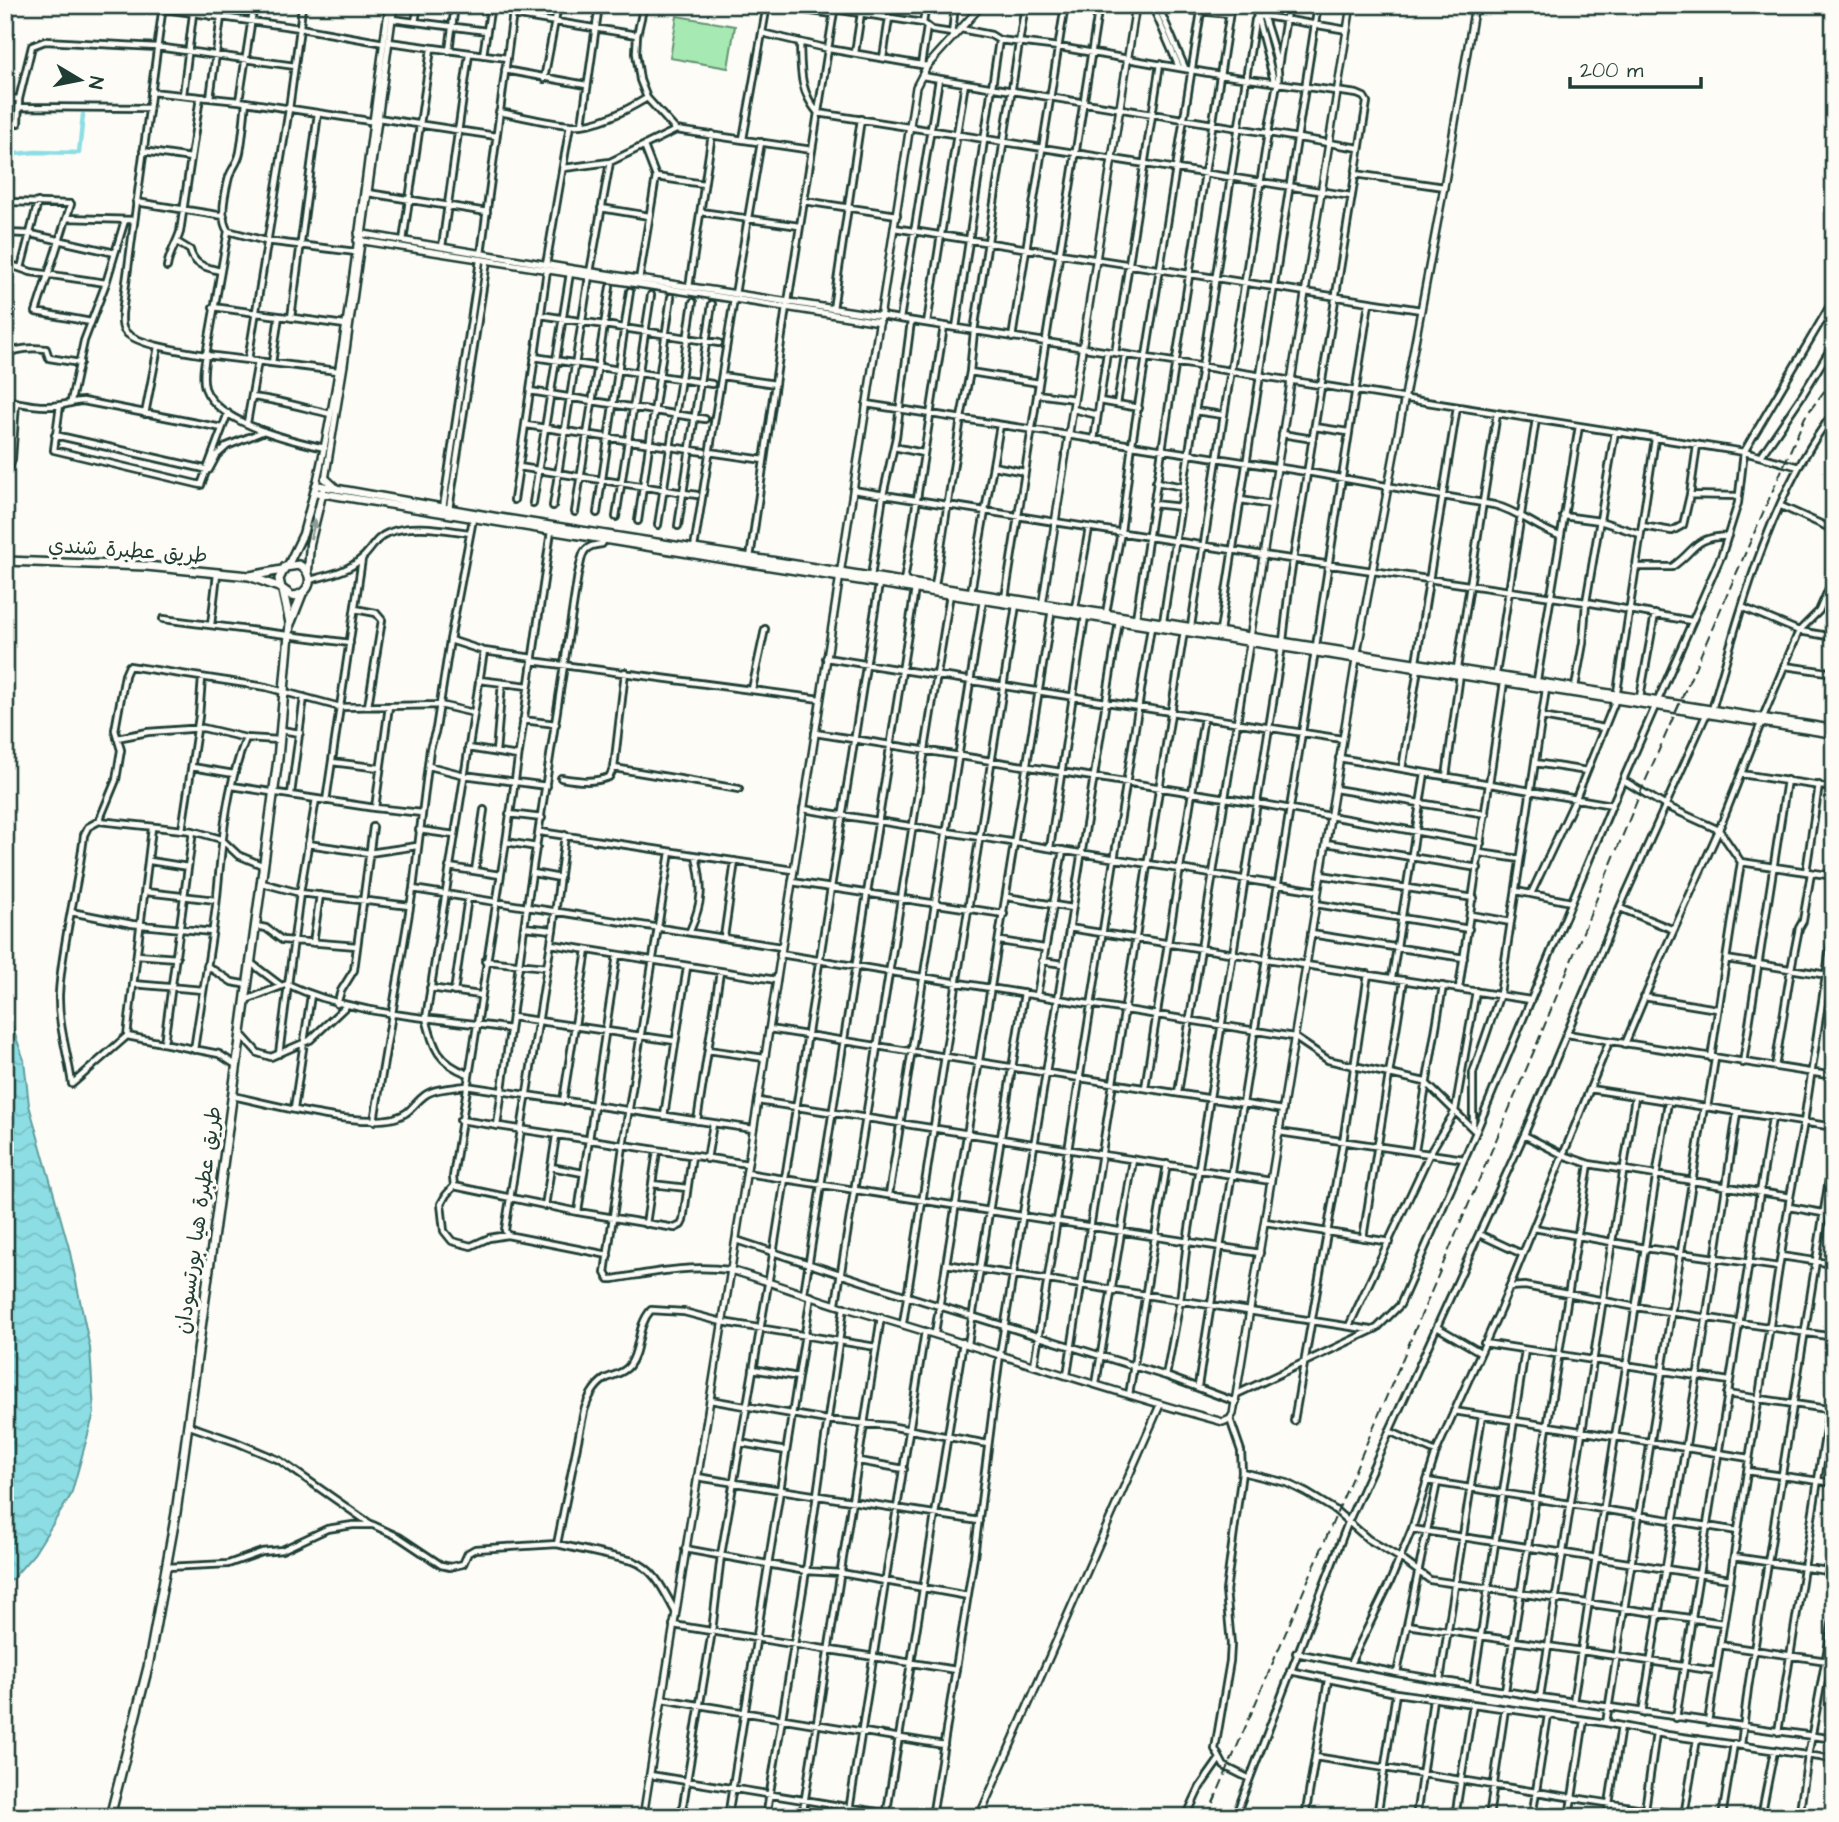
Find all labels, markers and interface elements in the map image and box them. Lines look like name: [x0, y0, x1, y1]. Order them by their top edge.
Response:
north arrow: [46, 46, 116, 116]
scale bar: [1570, 46, 1701, 90]
text: 200 m: [1580, 56, 1644, 85]
text: N: [81, 74, 110, 91]
one-way arrow: [308, 518, 319, 540]
street label: طريق عطبرة شندي: [47, 530, 209, 571]
street label: طريق عطبرة هيا بورتسودان: [168, 1104, 229, 1336]

